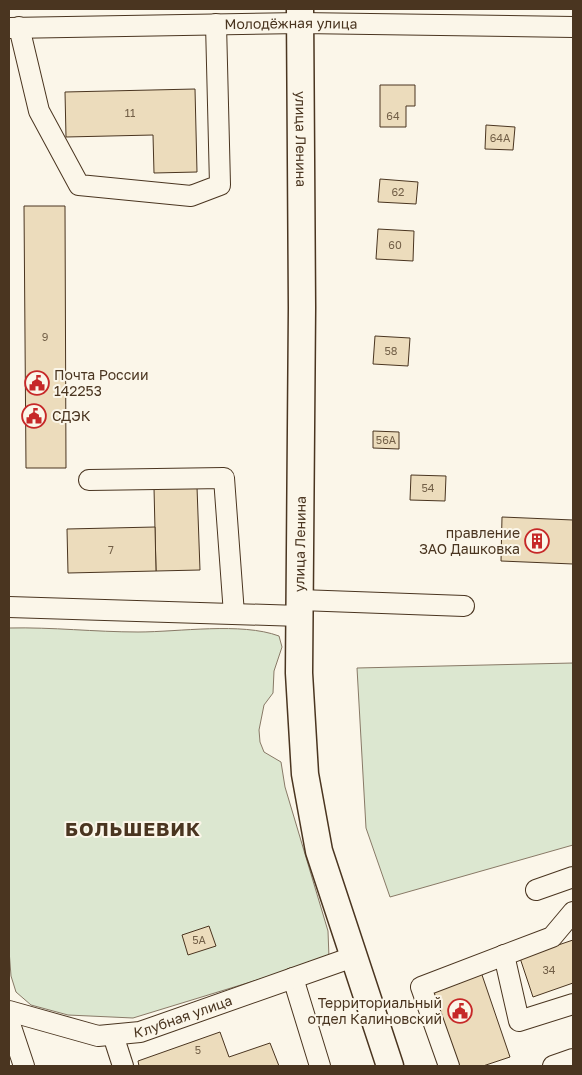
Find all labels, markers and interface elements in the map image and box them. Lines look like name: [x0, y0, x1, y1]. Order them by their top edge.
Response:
street label: Молодёжная улица: [224, 14, 358, 32]
street label: улица Ленина: [293, 91, 310, 187]
house number: 11: [125, 106, 135, 119]
house number: 64: [386, 109, 400, 122]
house number: 64А: [490, 131, 511, 144]
house number: 62: [391, 185, 405, 198]
house number: 60: [388, 238, 402, 251]
house number: 9: [42, 330, 48, 343]
house number: 58: [384, 344, 398, 357]
place label: Почта России 142253: [54, 366, 148, 399]
public building icon: Почта России 142253: [24, 370, 50, 396]
public building icon: СДЭК: [21, 403, 47, 429]
place label: СДЭК: [52, 407, 91, 424]
house number: 56А: [376, 433, 397, 446]
house number: 54: [421, 481, 435, 494]
street label: улица Ленина: [290, 496, 309, 592]
place label: правление ЗАО Дашковка: [419, 524, 520, 557]
building icon: правление ЗАО Дашковка: [524, 528, 550, 554]
house number: 7: [108, 543, 114, 556]
district label: БОЛЬШЕВИК: [65, 817, 201, 840]
house number: 5А: [192, 933, 207, 946]
house number: 34: [542, 963, 556, 976]
street label: Клубная улица: [133, 991, 234, 1041]
place label: Территориальный отдел Калиновский: [307, 994, 442, 1027]
public building icon: Территориальный отдел Калиновский: [447, 998, 473, 1024]
house number: 5: [195, 1043, 201, 1056]

